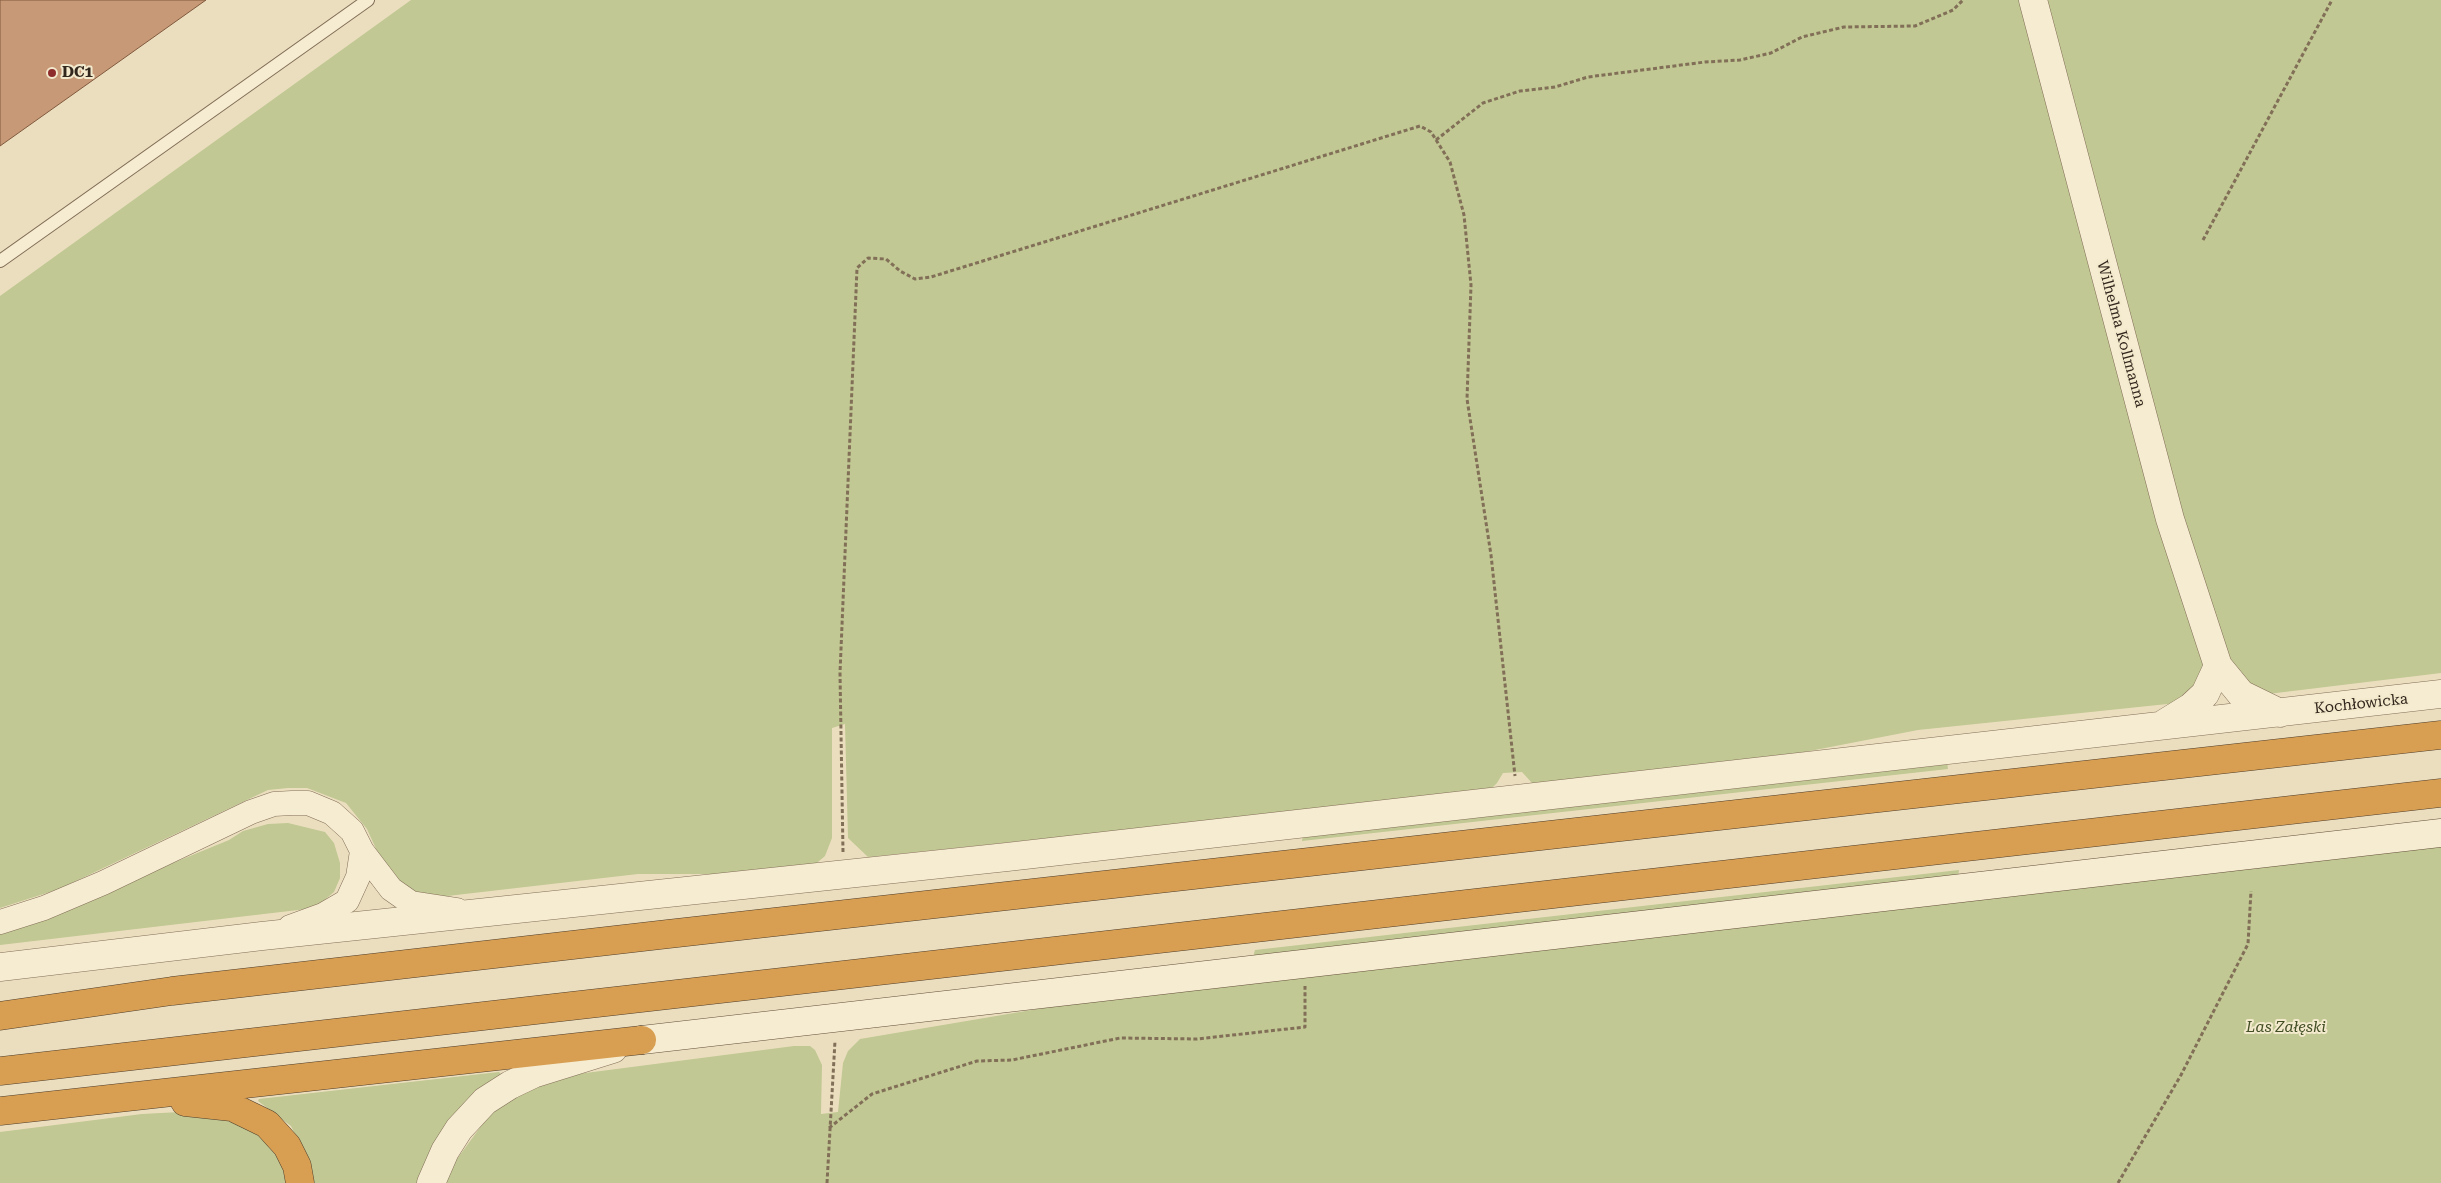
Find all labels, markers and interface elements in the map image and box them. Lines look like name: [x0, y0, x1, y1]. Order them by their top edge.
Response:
place label: DC1: [62, 64, 93, 82]
marker: DC1: [46, 67, 58, 79]
street label: Wilhelma Kollmanna: [2093, 259, 2149, 409]
street label: Kochłowicka: [2313, 690, 2409, 718]
park label: Las Załęski: [2246, 1019, 2326, 1037]

